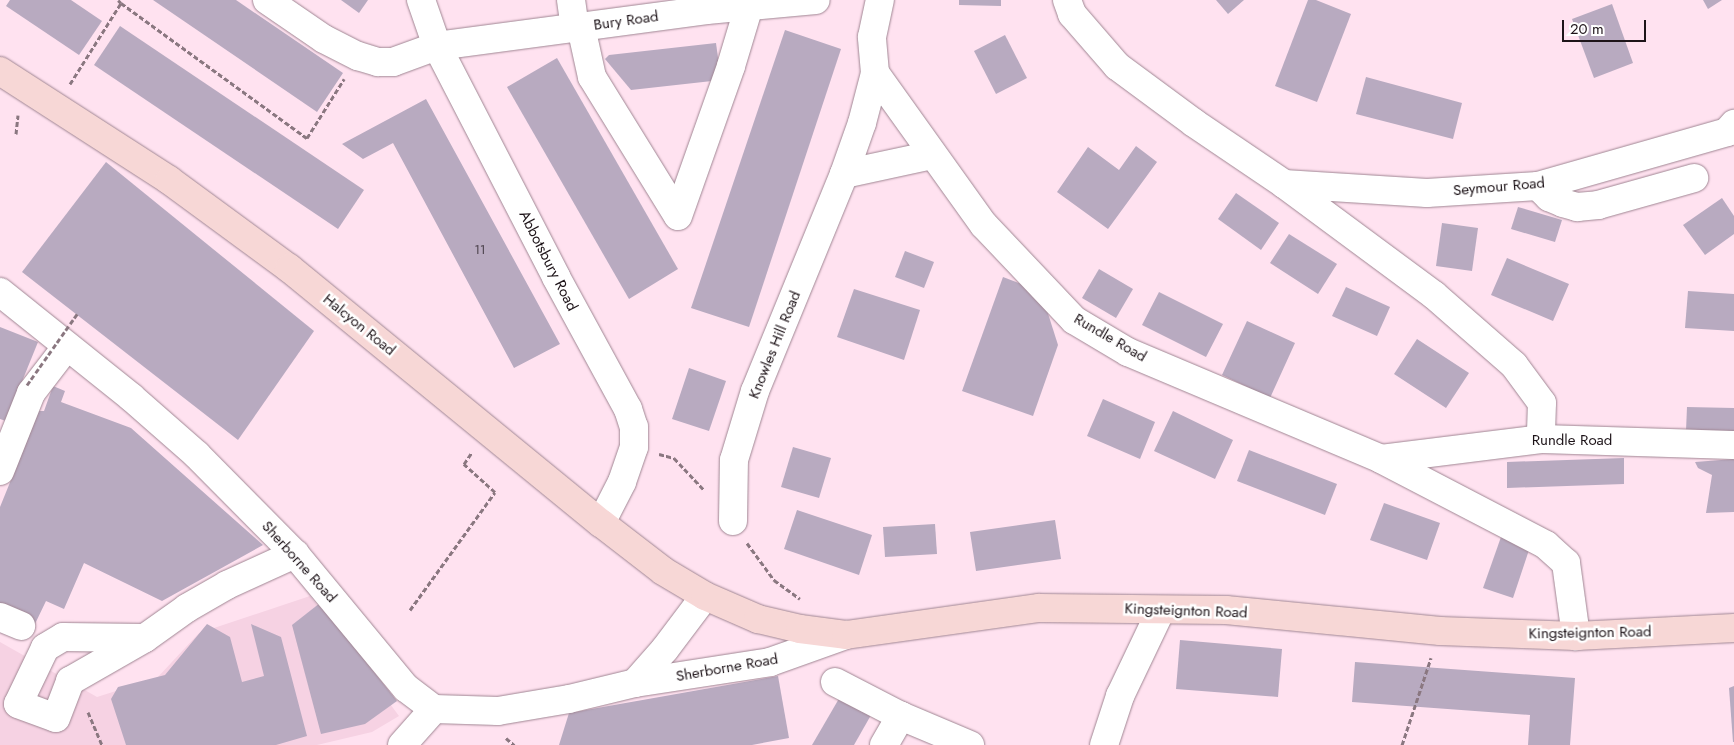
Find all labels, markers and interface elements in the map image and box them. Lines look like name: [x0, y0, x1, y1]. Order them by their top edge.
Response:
street label: Bury Road: [592, 8, 660, 34]
scale bar: [1564, 10, 1648, 42]
text: 20 m: [1570, 18, 1604, 40]
street label: Seymour Road: [1452, 174, 1546, 200]
street label: Abbotsbury Road: [515, 208, 581, 314]
house number: 11: [475, 244, 485, 258]
street label: Knowles Hill Road: [745, 288, 805, 402]
street label: Halcyon Road: [319, 290, 399, 360]
street label: Rundle Road: [1071, 310, 1149, 366]
street label: Rundle Road: [1532, 432, 1612, 450]
street label: Sherborne Road: [258, 518, 340, 606]
street label: Kingsteignton Road: [1124, 600, 1248, 622]
street label: Kingsteignton Road: [1528, 623, 1652, 643]
street label: Sherborne Road: [675, 650, 779, 686]

